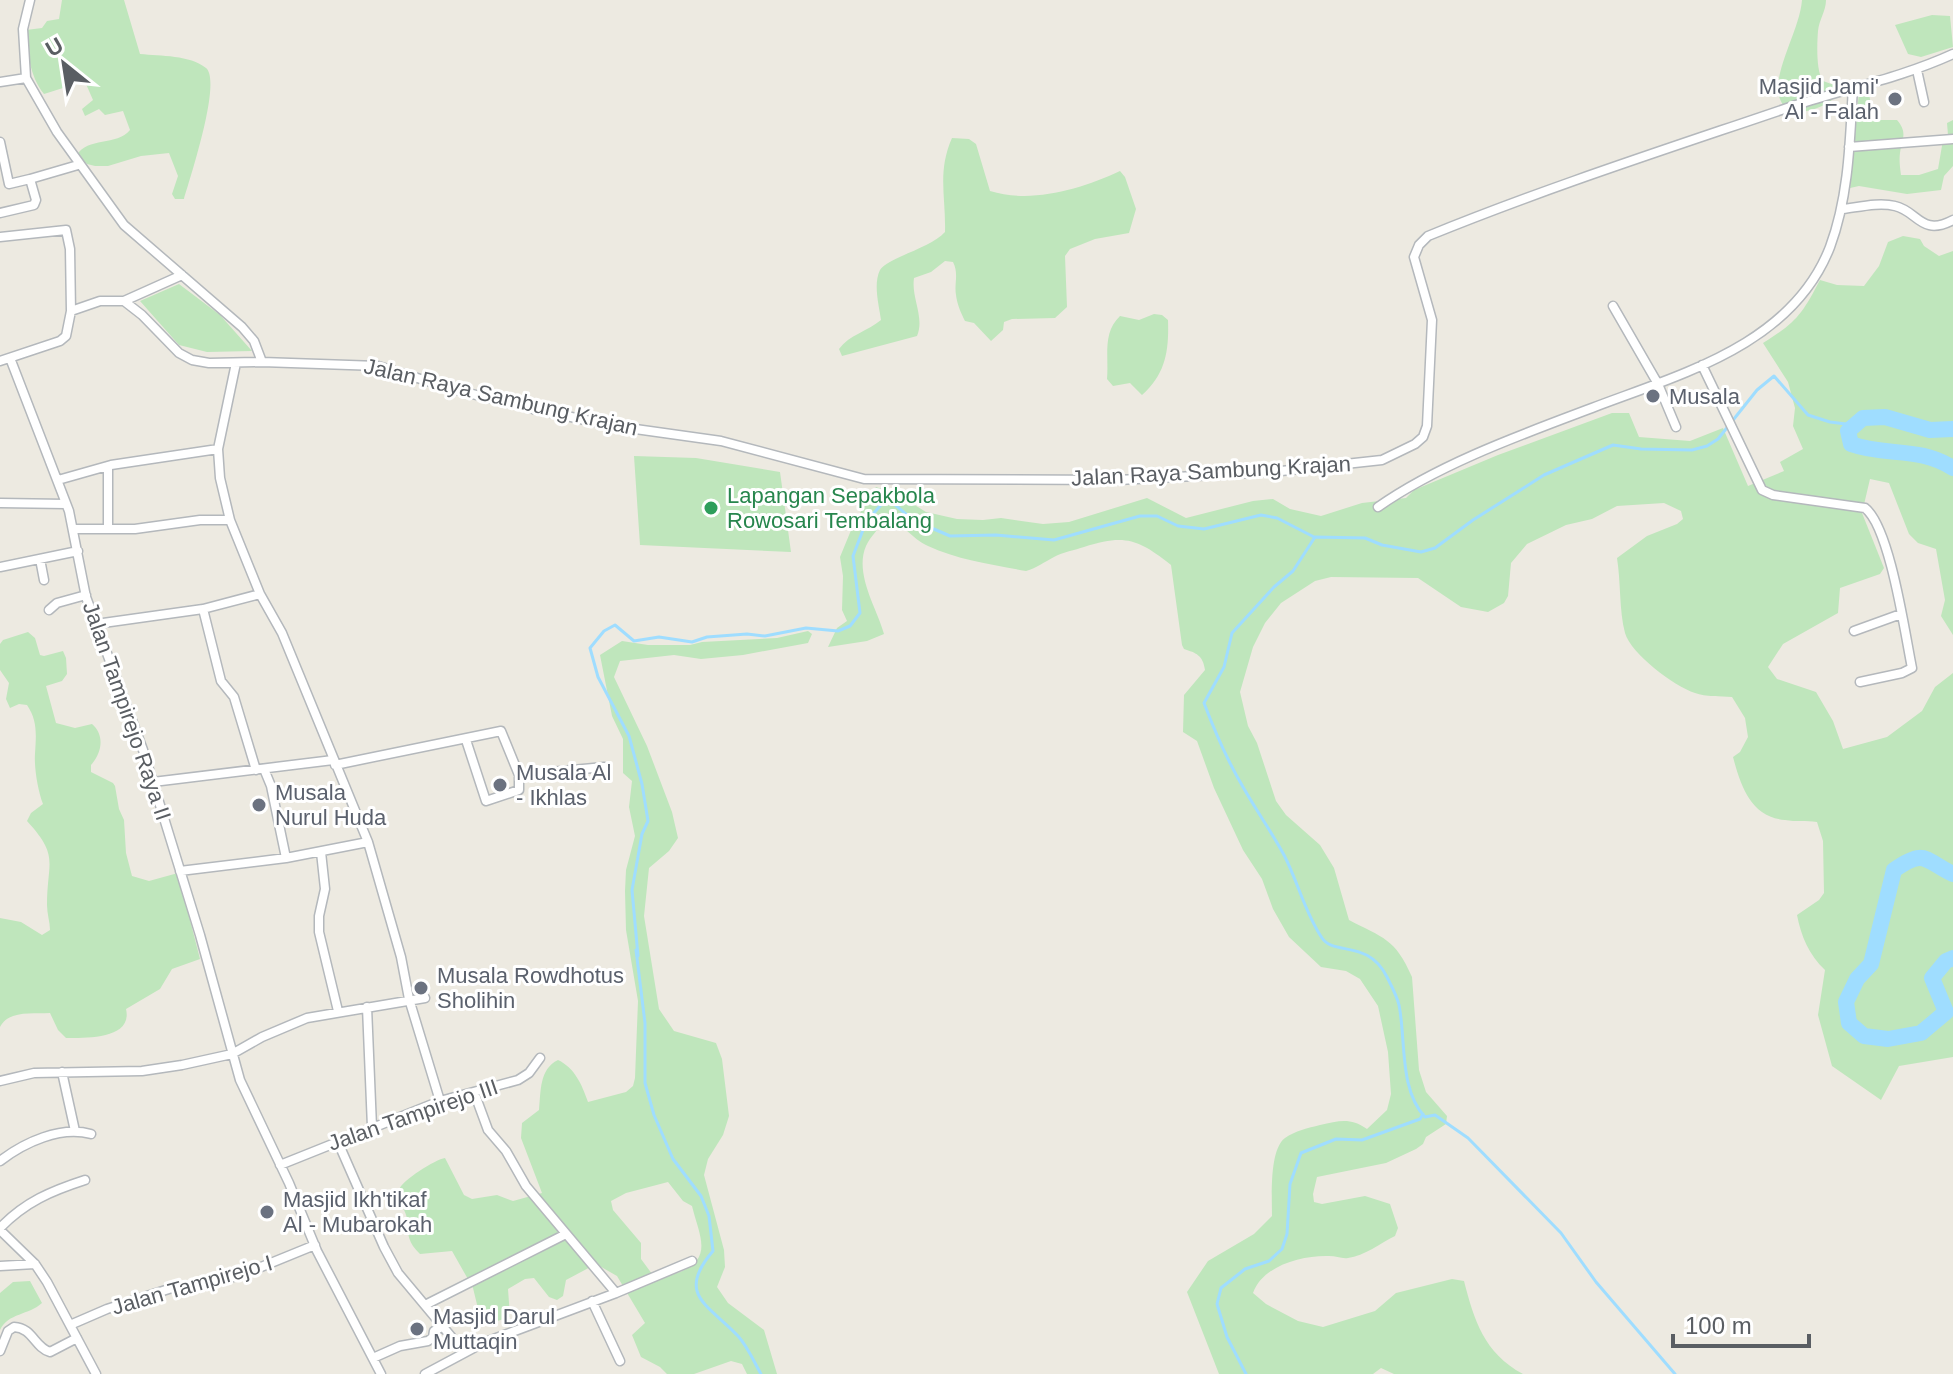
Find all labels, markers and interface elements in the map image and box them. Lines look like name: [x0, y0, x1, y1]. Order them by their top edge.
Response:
north arrow: [24, 24, 104, 104]
text: U: [41, 32, 67, 62]
place label: Masjid Jami' Al - Falah: [1759, 74, 1879, 124]
marker: Masjid Jami' Al - Falah: [1886, 90, 1904, 108]
street label: Jalan Raya Sambung Krajan: [362, 353, 640, 441]
place label: Musala: [1669, 384, 1741, 409]
marker: Musala: [1644, 387, 1662, 405]
street label: Jalan Raya Sambung Krajan: [1071, 451, 1351, 491]
place label: Lapangan Sepakbola Rowosari Tembalang: [727, 483, 936, 533]
marker: Lapangan Sepakbola Rowosari Tembalang: [702, 499, 720, 517]
street label: Jalan Tampirejo Raya II: [78, 598, 176, 824]
place label: Musala Al - Ikhlas: [516, 760, 611, 810]
marker: Musala Al - Ikhlas: [491, 776, 509, 794]
place label: Musala Nurul Huda: [275, 780, 387, 830]
marker: Musala Nurul Huda: [250, 796, 268, 814]
place label: Musala Rowdhotus Sholihin: [437, 963, 624, 1013]
marker: Musala Rowdhotus Sholihin: [412, 979, 430, 997]
street label: Jalan Tampirejo III: [325, 1074, 501, 1156]
place label: Masjid Ikh'tikaf Al - Mubarokah: [283, 1187, 432, 1237]
marker: Masjid Ikh'tikaf Al - Mubarokah: [258, 1203, 276, 1221]
street label: Jalan Tampirejo I: [109, 1250, 275, 1320]
scale bar: [1673, 1298, 1809, 1348]
place label: Masjid Darul Muttaqin: [433, 1304, 555, 1354]
text: 100 m: [1685, 1312, 1752, 1339]
marker: Masjid Darul Muttaqin: [408, 1320, 426, 1338]

